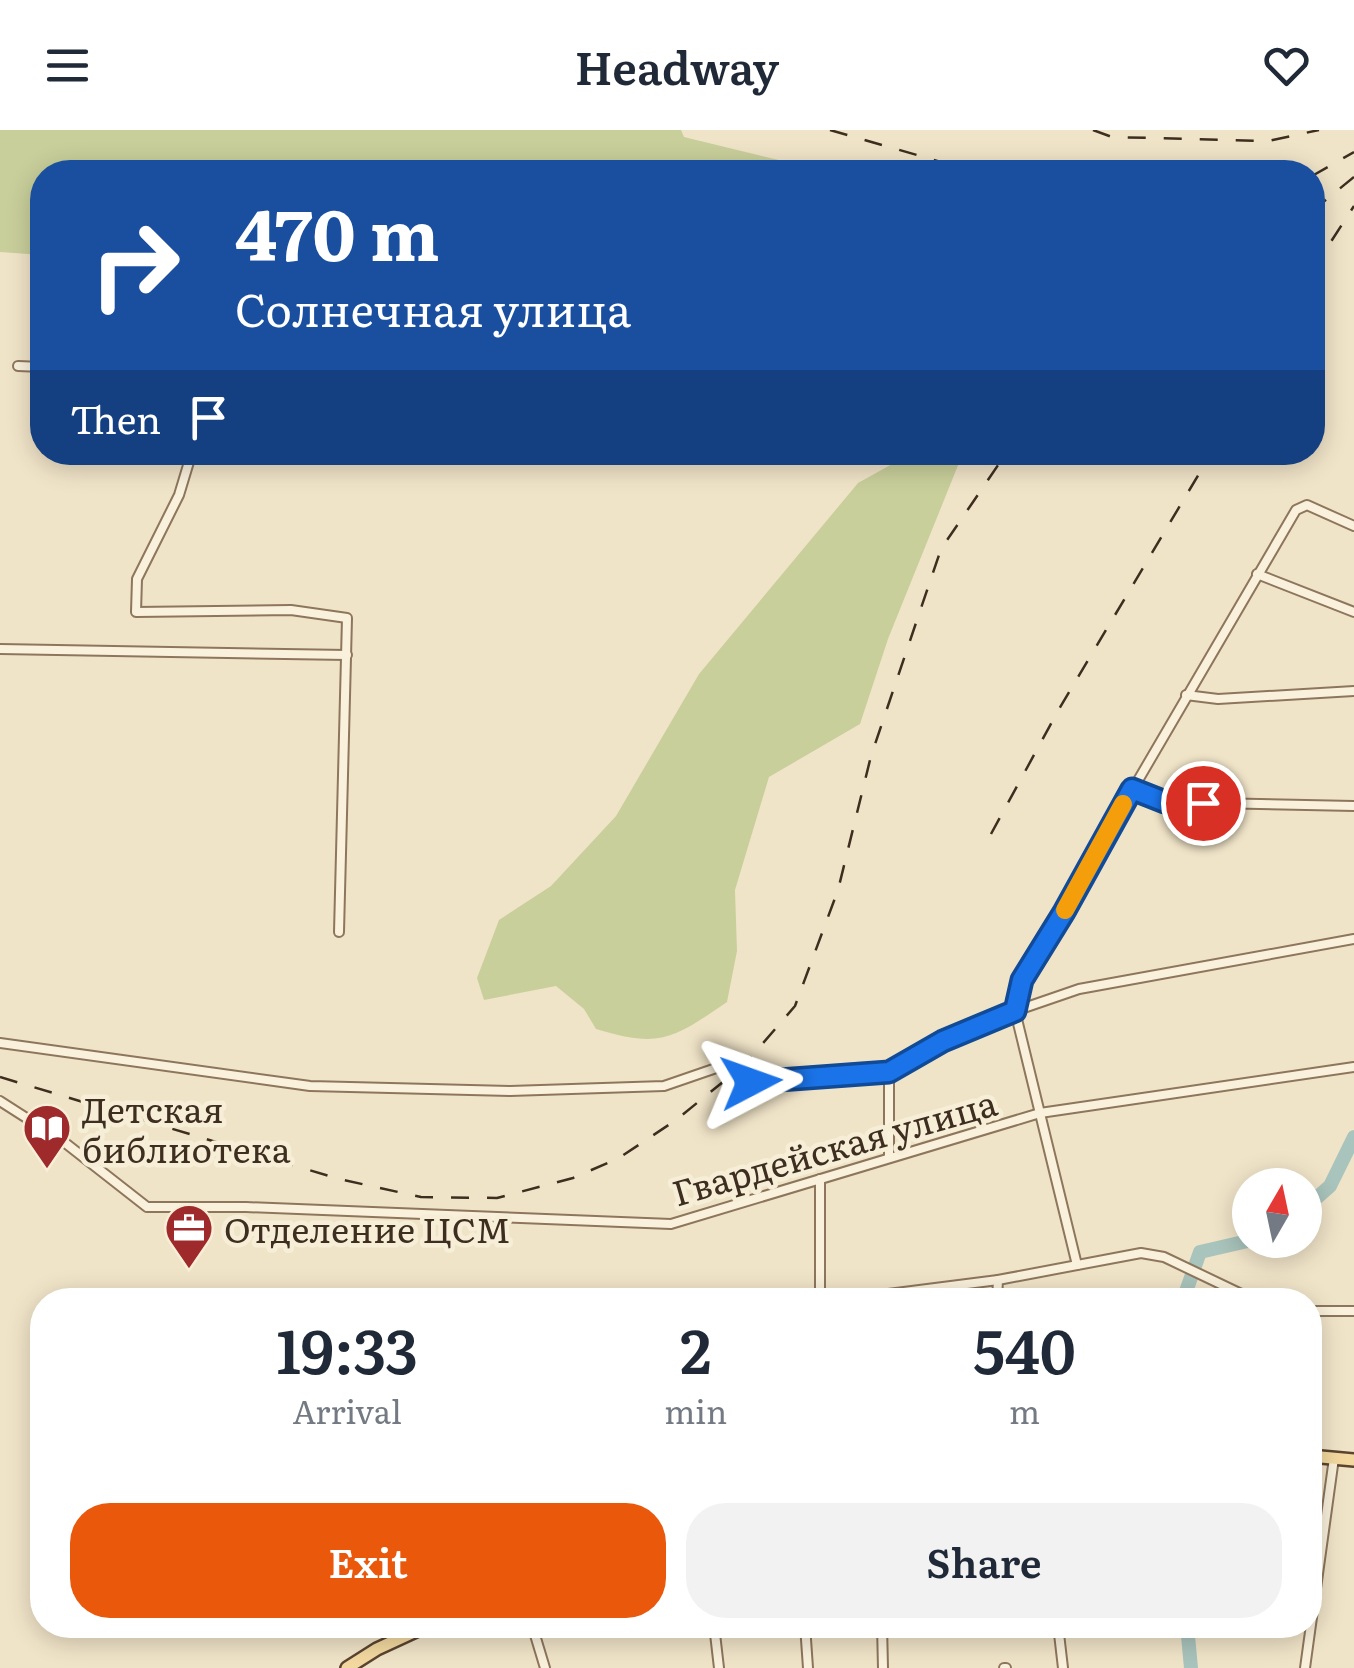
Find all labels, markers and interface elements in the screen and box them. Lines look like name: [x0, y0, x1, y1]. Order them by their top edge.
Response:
text: Headway: [575, 32, 779, 99]
icon: menu: [40, 38, 95, 93]
icon: heart: [1259, 38, 1314, 93]
text: 470 m: [235, 179, 440, 283]
icon: right: [70, 200, 200, 330]
text: Солнечная улица: [235, 274, 631, 341]
text: Then: [70, 389, 161, 446]
icon: arrive: [181, 390, 236, 445]
pin: [1161, 761, 1246, 846]
icon: arrive: [1176, 776, 1231, 831]
position arrow: [699, 1030, 803, 1134]
street label: Гвардейская улица: [666, 1075, 1003, 1217]
place label: Детская библиотека: [82, 1082, 291, 1174]
library icon: Детская библиотека: [21, 1102, 73, 1170]
north arrow: [1232, 1168, 1322, 1258]
map controls: [1232, 1168, 1322, 1258]
office icon: Отделение ЦСМ: [163, 1202, 215, 1270]
place label: Отделение ЦСМ: [224, 1202, 511, 1254]
text: 19:33: [276, 1303, 418, 1392]
text: 2: [680, 1303, 711, 1392]
text: 540: [973, 1303, 1076, 1392]
text: Arrival: [292, 1386, 402, 1434]
text: min: [664, 1386, 727, 1434]
text: m: [1009, 1386, 1040, 1434]
button: Exit: [70, 1503, 666, 1618]
button: Share: [686, 1503, 1282, 1618]

